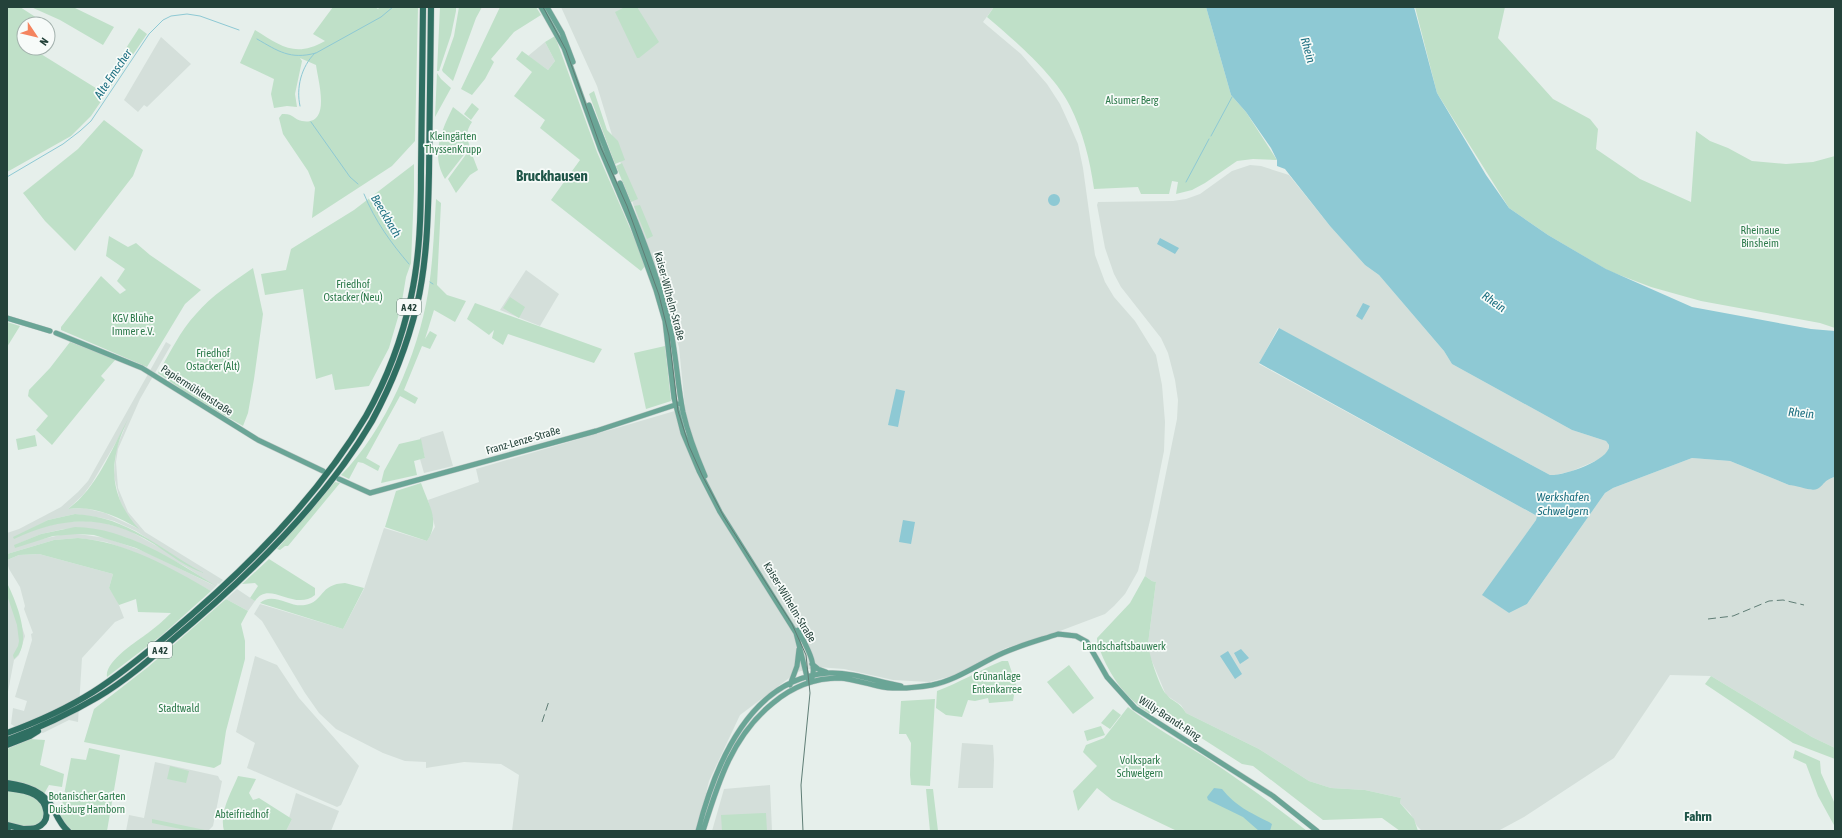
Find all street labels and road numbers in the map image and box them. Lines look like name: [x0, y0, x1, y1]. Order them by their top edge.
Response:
street label: Kaiser-Wilhelm-Straße: [652, 250, 688, 342]
road number: A 42: [397, 299, 421, 315]
street label: Papiermühlenstraße: [159, 362, 235, 418]
street label: Franz-Lenze-Straße: [484, 424, 562, 456]
street label: Kaiser-Wilhelm-Straße: [761, 560, 819, 644]
road number: A 42: [148, 642, 172, 658]
street label: Willy-Brandt-Ring: [1137, 694, 1203, 743]

